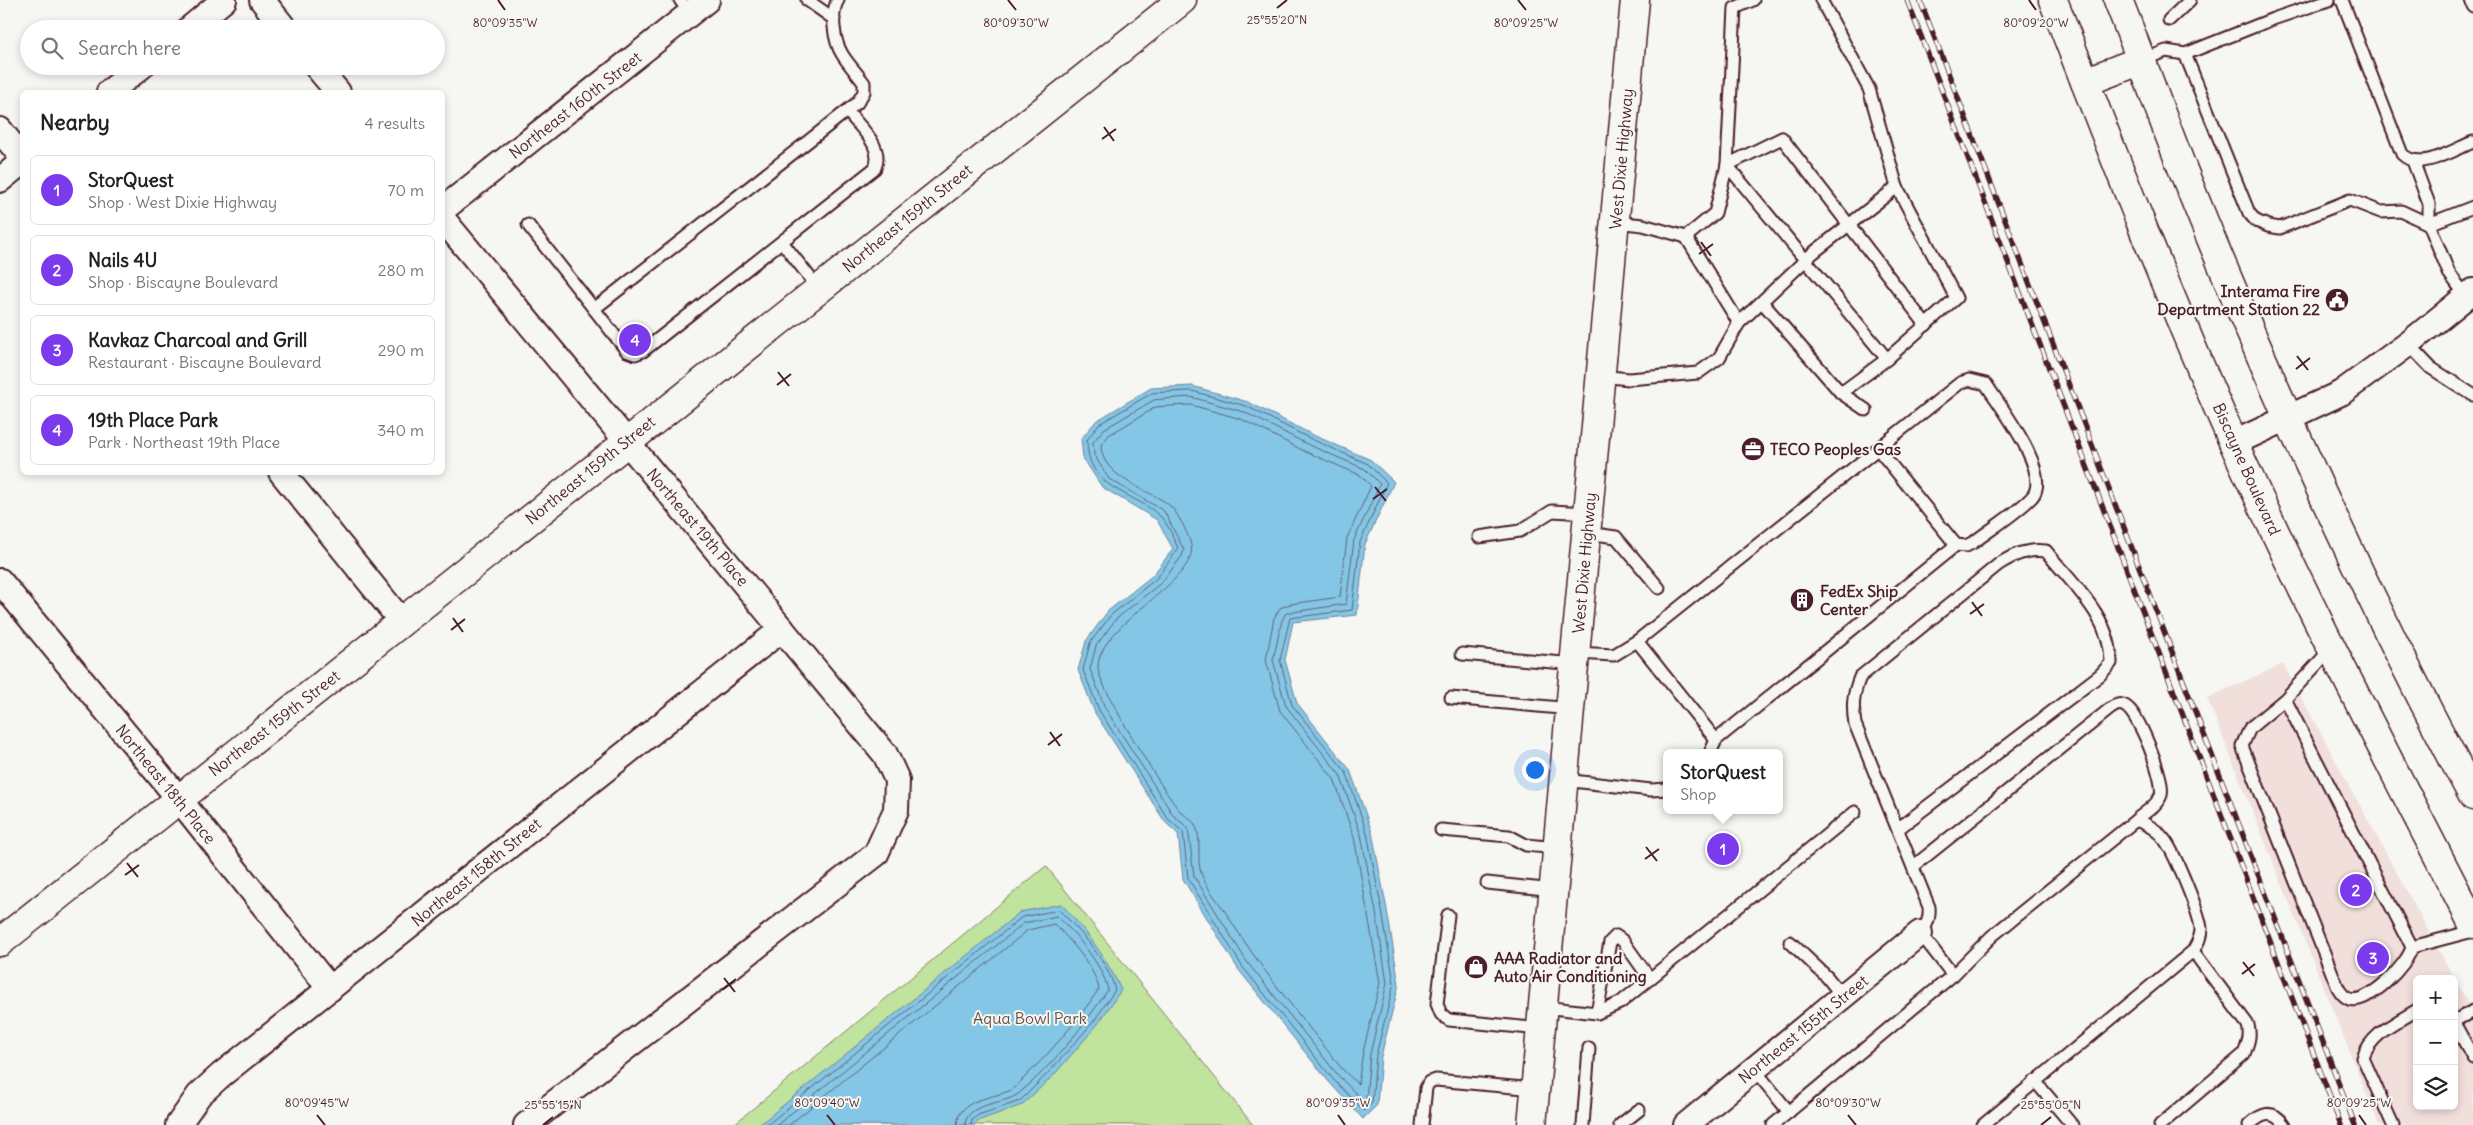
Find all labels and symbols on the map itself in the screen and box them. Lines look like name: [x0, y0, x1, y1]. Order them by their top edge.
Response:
text: 25°55'20"N: [1247, 12, 1307, 27]
text: 80°09'35"W: [473, 15, 537, 30]
text: 80°09'30"W: [983, 15, 1049, 30]
text: 80°09'25"W: [1494, 15, 1558, 30]
text: 80°09'20"W: [2003, 15, 2069, 30]
street label: Northeast 160th Street: [505, 47, 646, 163]
street label: West Dixie Highway: [1605, 88, 1637, 230]
street label: Northeast 159th Street: [838, 159, 976, 276]
place label: Interama Fire Department Station 22: [2157, 281, 2320, 320]
public building icon: Interama Fire Department Station 22: [2324, 287, 2350, 313]
pin: 4: [619, 321, 651, 359]
street label: Biscayne Boulevard: [2209, 400, 2285, 538]
street label: Northeast 159th Street: [521, 411, 659, 528]
office icon: TECO Peoples Gas: [1740, 436, 1766, 462]
place label: TECO Peoples Gas: [1770, 439, 1901, 460]
street label: Northeast 19th Place: [643, 464, 753, 590]
street label: West Dixie Highway: [1568, 492, 1600, 634]
place label: FedEx Ship Center: [1820, 581, 1898, 619]
building icon: FedEx Ship Center: [1789, 587, 1815, 613]
street label: Northeast 159th Street: [204, 665, 344, 780]
street label: Northeast 18th Place: [112, 720, 220, 848]
your location: [1522, 757, 1548, 783]
street label: Northeast 158th Street: [407, 813, 545, 930]
pin: 1: [1707, 830, 1739, 868]
pin: 2: [2340, 871, 2372, 909]
pin: 3: [2357, 939, 2389, 977]
place label: AAA Radiator and Auto Air Conditioning: [1494, 948, 1647, 987]
shop icon: AAA Radiator and Auto Air Conditioning: [1463, 954, 1489, 980]
street label: Northeast 155th Street: [1734, 970, 1872, 1087]
park label: Aqua Bowl Park: [973, 1008, 1087, 1028]
text: 80°09'45"W: [285, 1095, 349, 1110]
text: 80°09'40"W: [794, 1095, 860, 1110]
text: 80°09'35"W: [1306, 1095, 1370, 1110]
text: 80°09'30"W: [1815, 1095, 1881, 1110]
text: 80°09'25"W: [2327, 1095, 2391, 1110]
text: 25°55'15"N: [524, 1097, 582, 1112]
text: 25°55'05"N: [2021, 1097, 2081, 1112]

